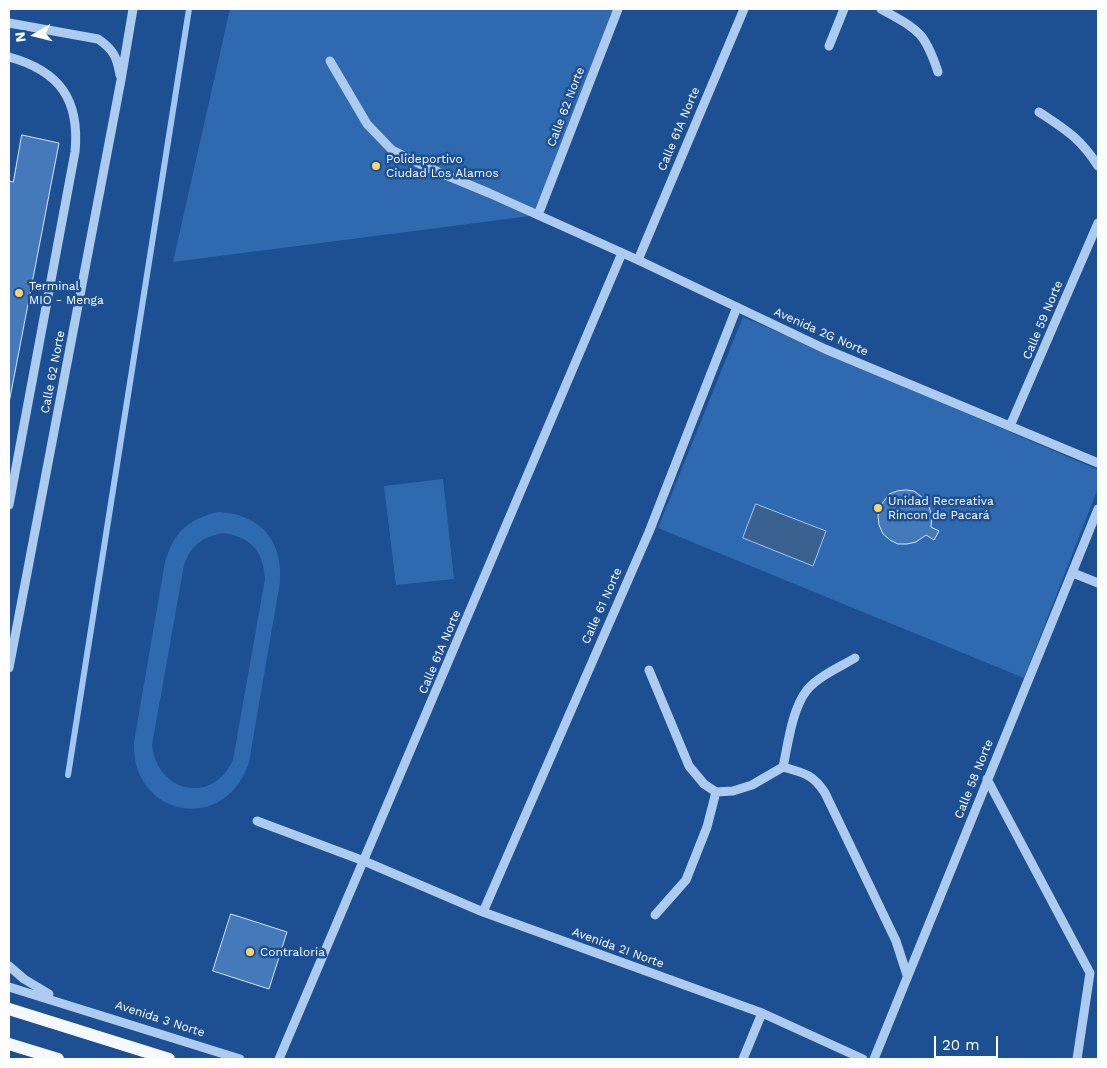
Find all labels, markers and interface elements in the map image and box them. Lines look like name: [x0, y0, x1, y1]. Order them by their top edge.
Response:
north arrow: [10, 10, 60, 60]
text: N: [12, 31, 29, 43]
street label: Calle 62 Norte: [544, 65, 588, 149]
street label: Calle 61A Norte: [655, 85, 703, 173]
place label: Polideportivo Ciudad Los Alamos: [386, 152, 499, 180]
marker: Polideportivo Ciudad Los Alamos: [370, 160, 382, 172]
street label: Calle 59 Norte: [1020, 278, 1066, 362]
place label: Terminal MIO - Menga: [29, 279, 104, 307]
marker: Terminal MIO - Menga: [13, 287, 25, 299]
street label: Avenida 2G Norte: [772, 305, 870, 359]
street label: Calle 62 Norte: [38, 329, 68, 415]
place label: Unidad Recreativa Rincon de Pacará: [888, 494, 994, 522]
marker: Unidad Recreativa Rincon de Pacará: [872, 502, 884, 514]
street label: Calle 61 Norte: [579, 566, 625, 646]
street label: Calle 61A Norte: [416, 608, 464, 696]
street label: Calle 58 Norte: [952, 737, 996, 821]
street label: Avenida 2I Norte: [570, 925, 666, 971]
place label: Contraloria: [260, 945, 325, 959]
marker: Contraloria: [244, 946, 256, 958]
street label: Avenida 3 Norte: [113, 998, 207, 1040]
scale bar: [937, 1026, 1001, 1058]
text: 20 m: [942, 1036, 980, 1054]

